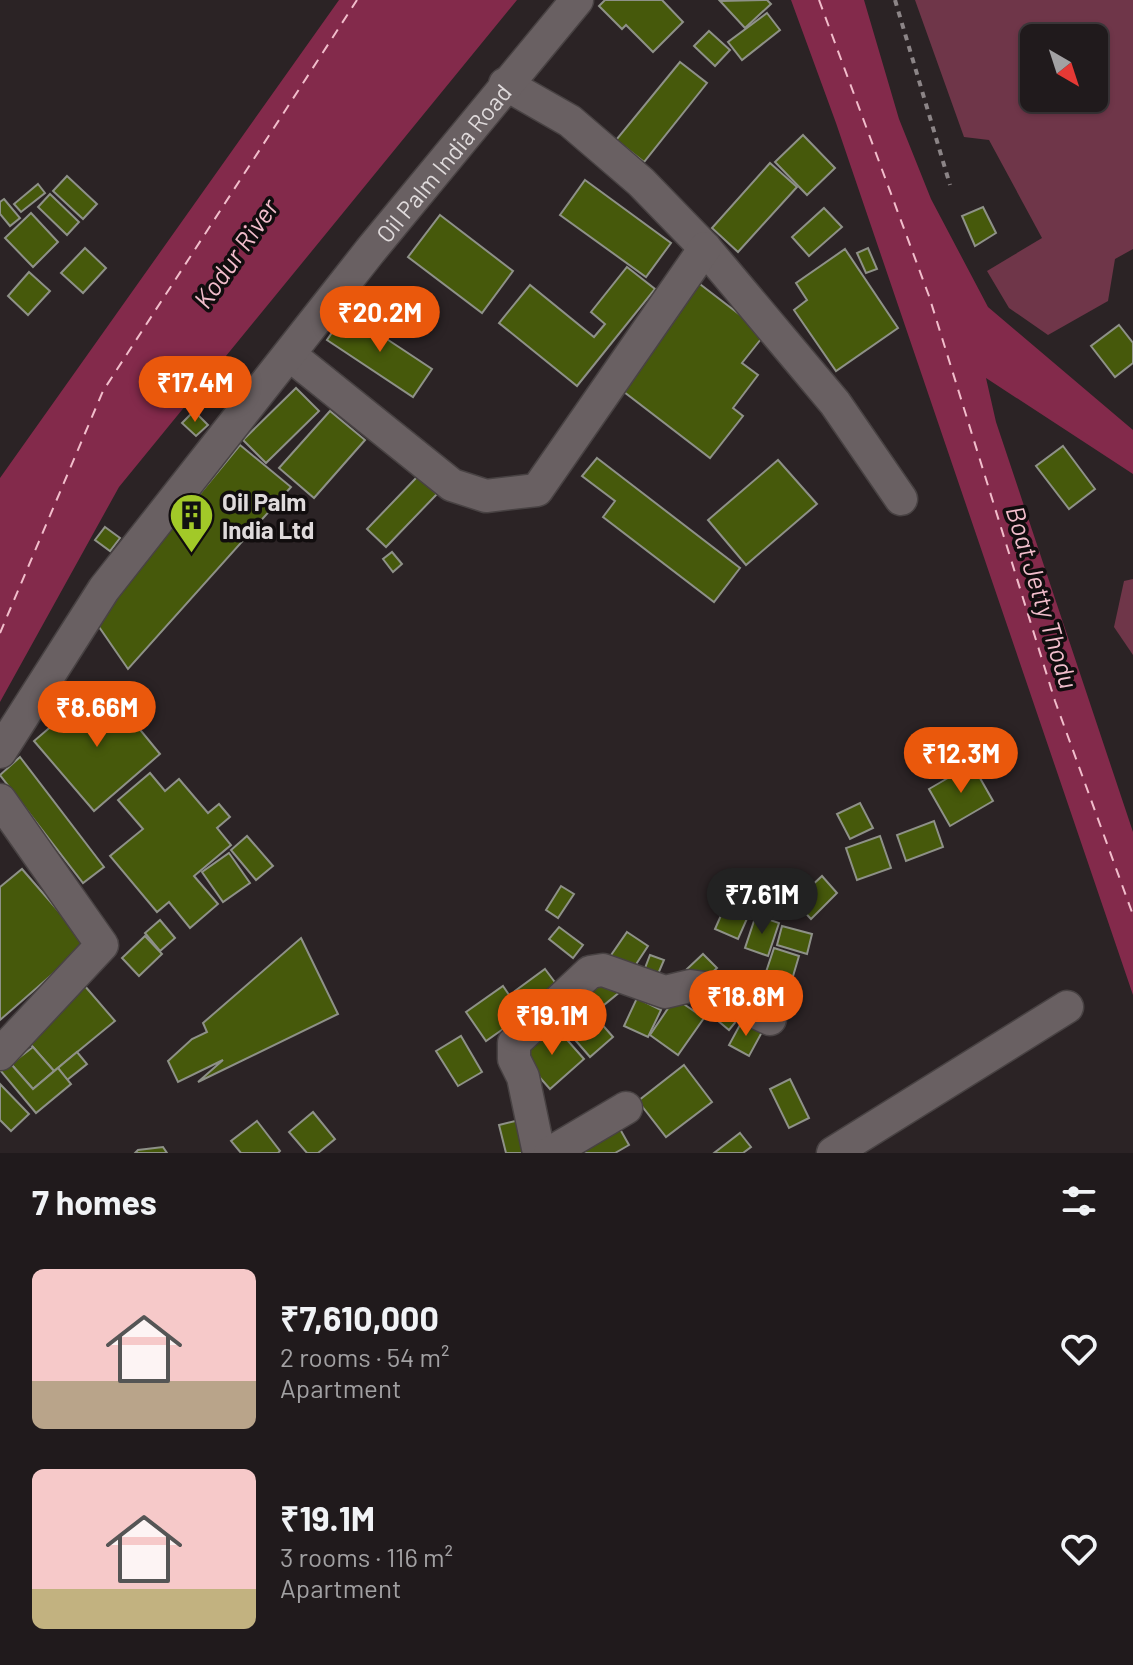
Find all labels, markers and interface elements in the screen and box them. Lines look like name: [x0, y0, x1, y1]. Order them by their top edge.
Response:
north arrow: [1020, 24, 1108, 112]
map controls: [1020, 24, 1108, 112]
street label: Oil Palm India Road: [369, 78, 517, 248]
water label: Kodur River: [186, 192, 284, 314]
pin: ₹20.2M: [315, 286, 445, 354]
text: ₹20.2M: [338, 296, 422, 327]
pin: ₹17.4M: [130, 356, 260, 424]
text: ₹17.4M: [157, 366, 233, 397]
place label: Oil Palm India Ltd: [222, 487, 314, 544]
building icon: Oil Palm India Ltd: [167, 491, 215, 554]
water label: Boat Jetty Thodu: [1001, 502, 1085, 692]
pin: ₹8.66M: [32, 681, 162, 749]
text: ₹8.66M: [56, 691, 138, 722]
pin: ₹12.3M: [896, 727, 1026, 795]
text: ₹12.3M: [922, 737, 1000, 768]
pin: ₹7.61M: [697, 868, 827, 936]
text: ₹7.61M: [725, 878, 799, 909]
pin: ₹18.8M: [681, 970, 811, 1038]
text: ₹18.8M: [707, 980, 785, 1011]
pin: ₹19.1M: [487, 989, 617, 1057]
text: ₹19.1M: [516, 999, 588, 1030]
icon: filters: [1057, 1179, 1101, 1223]
text: 7 homes: [32, 1181, 157, 1222]
text: ₹7,610,000: [280, 1297, 439, 1338]
icon: home: [96, 1301, 192, 1397]
icon: heart: [1057, 1327, 1101, 1371]
text: 2 rooms · 54 m²: [280, 1341, 450, 1372]
text: Apartment: [280, 1372, 401, 1403]
text: ₹19.1M: [280, 1497, 375, 1538]
icon: home: [96, 1501, 192, 1597]
icon: heart: [1057, 1527, 1101, 1571]
text: 3 rooms · 116 m²: [280, 1541, 453, 1572]
text: Apartment: [280, 1572, 401, 1603]

